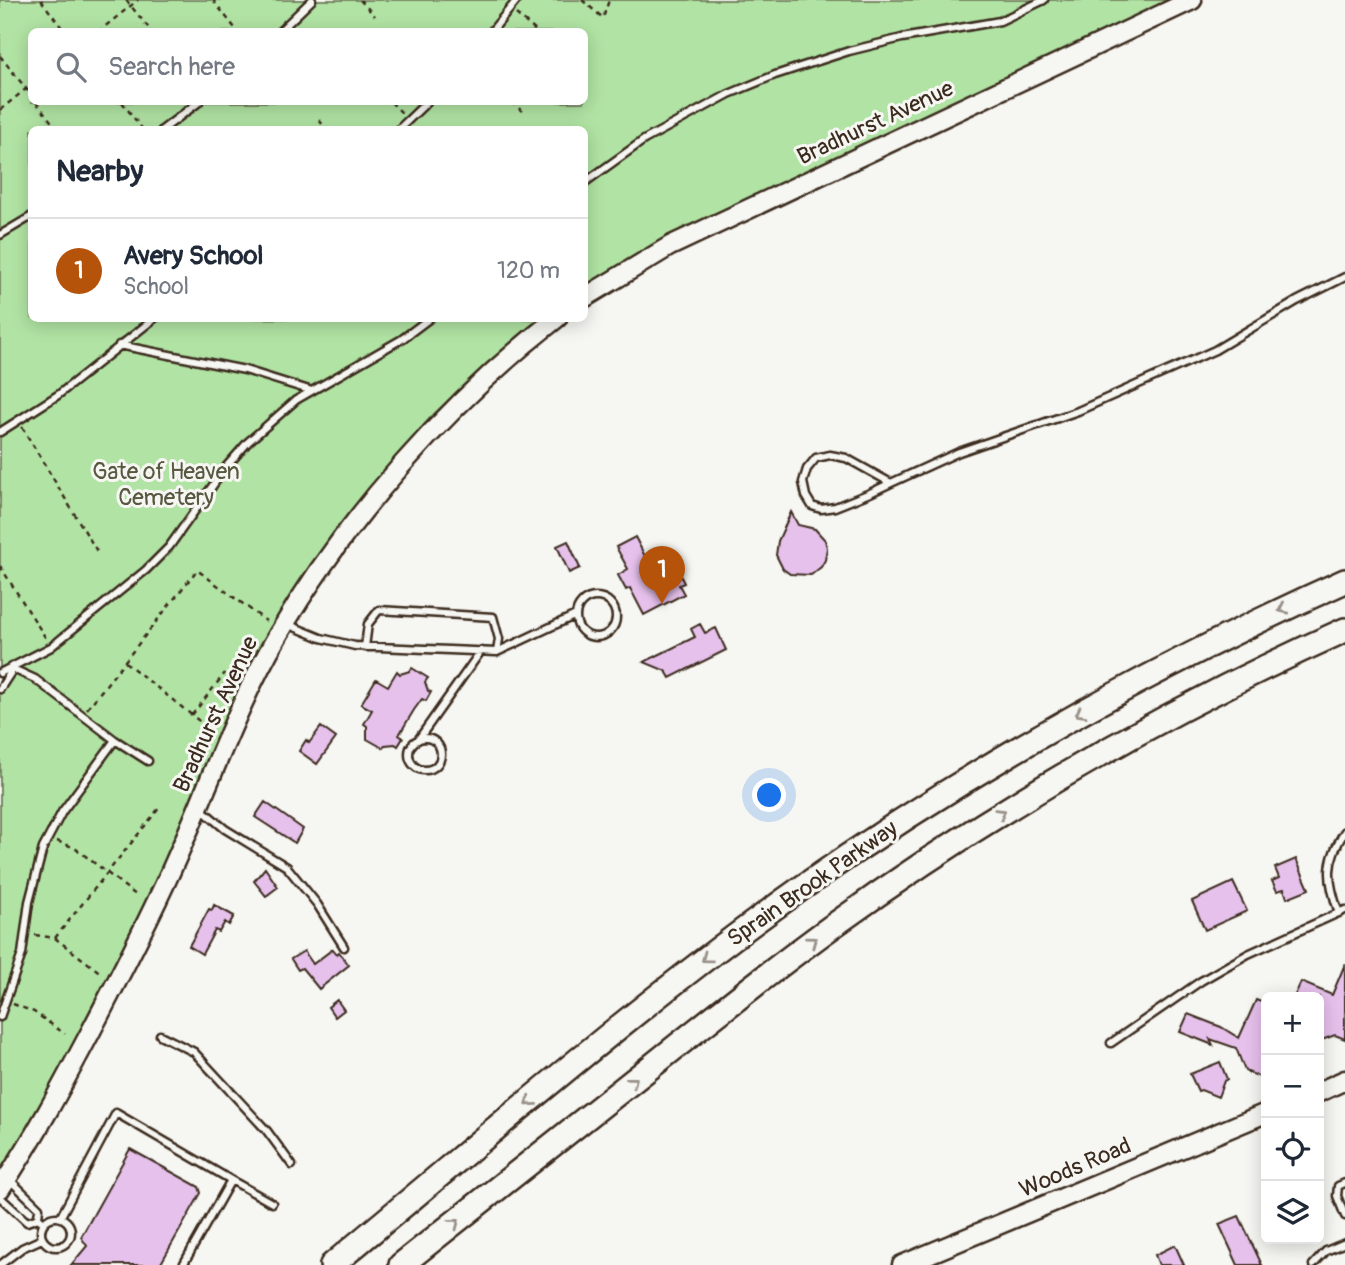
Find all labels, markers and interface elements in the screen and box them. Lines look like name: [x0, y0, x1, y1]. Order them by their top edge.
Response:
search box: [28, 28, 588, 105]
icon: search: [52, 48, 90, 86]
text: Search here: [108, 51, 235, 83]
street label: Bradhurst Avenue: [792, 73, 959, 171]
text: Nearby: [56, 153, 143, 190]
text: Avery School: [123, 240, 264, 272]
text: 1: [75, 256, 84, 285]
text: 120 m: [497, 256, 560, 285]
text: School: [123, 272, 189, 301]
park label: Gate of Heaven Cemetery: [92, 457, 240, 512]
pin: 1: [639, 546, 685, 604]
one-way arrow: [1278, 601, 1290, 615]
street label: Bradhurst Avenue: [167, 631, 265, 797]
one-way arrow: [1075, 704, 1088, 718]
your location: [752, 778, 786, 812]
one-way arrow: [993, 809, 1006, 822]
street label: Sprain Brook Parkway: [721, 814, 903, 953]
one-way arrow: [804, 937, 817, 949]
one-way arrow: [701, 950, 714, 962]
map controls: [1261, 992, 1324, 1244]
button: +: [1261, 992, 1324, 1055]
button: −: [1261, 1055, 1324, 1118]
one-way arrow: [625, 1077, 638, 1089]
one-way arrow: [525, 1093, 537, 1106]
button: locate: [1261, 1118, 1324, 1181]
street label: Woods Road: [1015, 1131, 1135, 1204]
button: layers: [1261, 1181, 1324, 1244]
one-way arrow: [447, 1218, 459, 1231]

